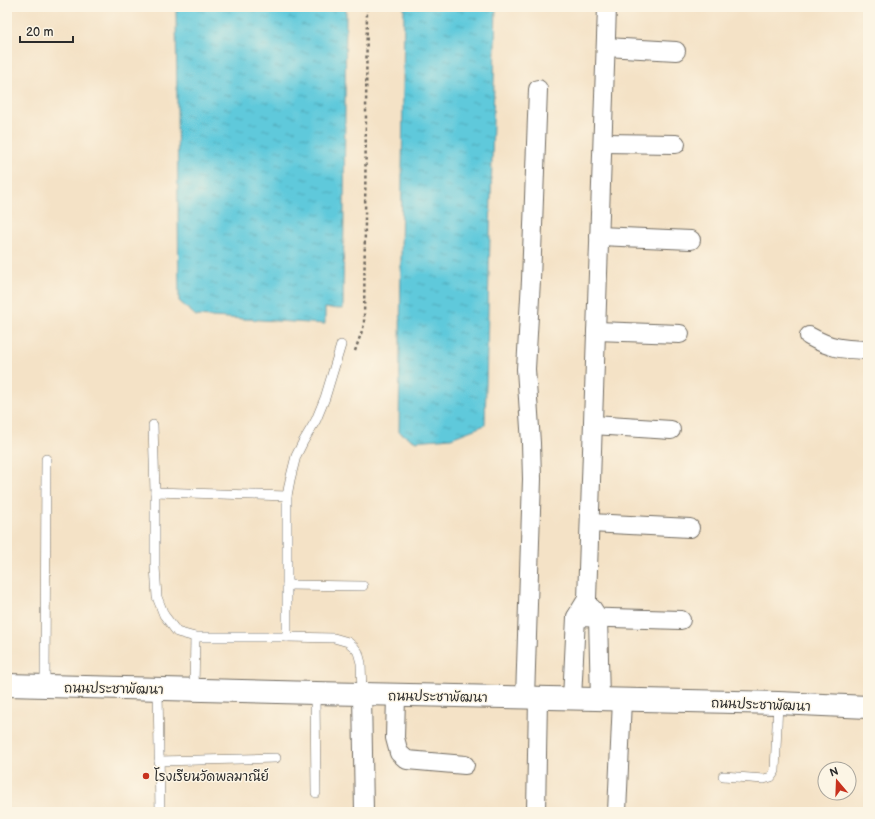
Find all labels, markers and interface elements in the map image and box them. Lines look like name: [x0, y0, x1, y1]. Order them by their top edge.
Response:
scale bar: [20, 18, 73, 44]
text: 20 m: [26, 25, 53, 40]
street label: ถนนประชาพัฒนา: [64, 680, 164, 698]
street label: ถนนประชาพัฒนา: [388, 688, 488, 706]
street label: ถนนประชาพัฒนา: [711, 695, 811, 715]
north arrow: [817, 761, 857, 801]
text: N: [828, 765, 840, 780]
place label: โรงเรียนวัดพลมาณีย์: [154, 767, 269, 785]
marker: โรงเรียนวัดพลมาณีย์: [141, 771, 151, 781]

